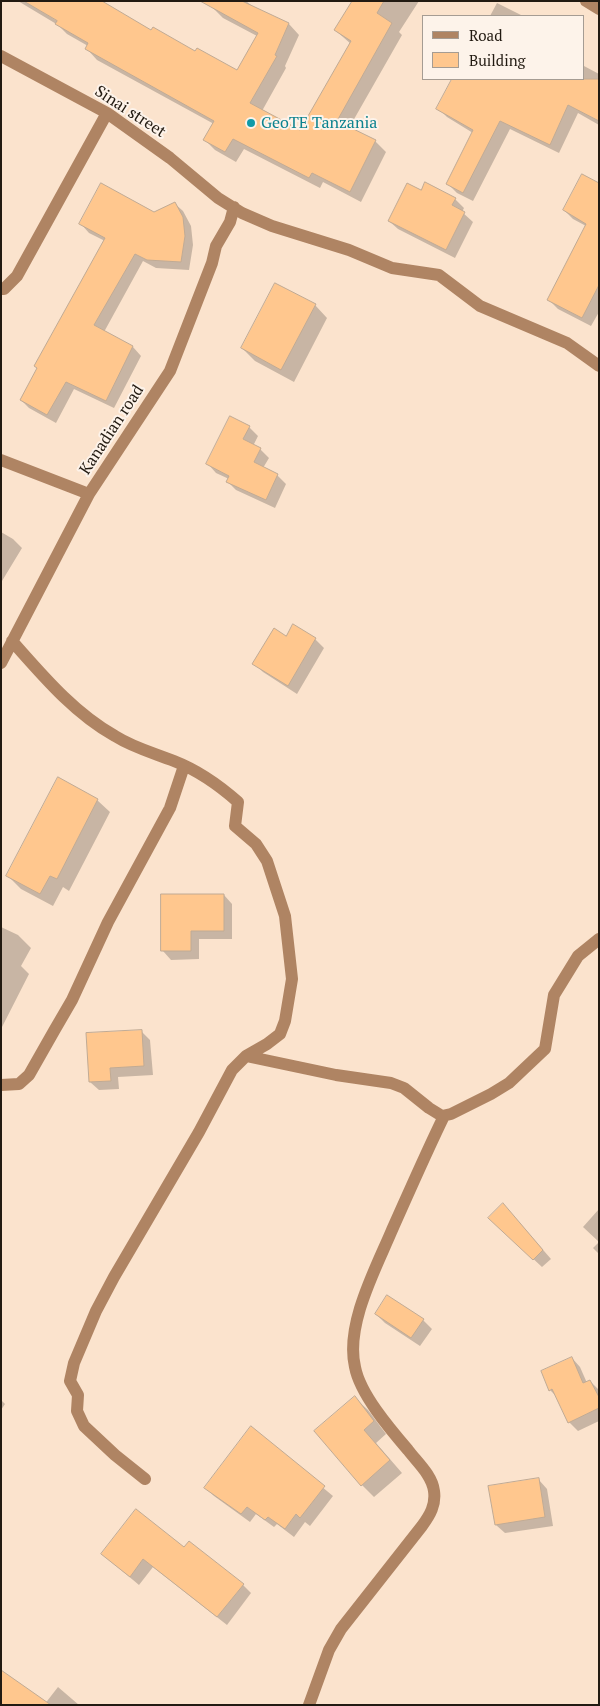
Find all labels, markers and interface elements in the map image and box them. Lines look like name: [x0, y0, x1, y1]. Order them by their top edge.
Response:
legend: [422, 15, 585, 80]
text: Road: [469, 25, 502, 45]
text: Building: [469, 50, 526, 70]
street label: Sinai street: [91, 82, 169, 142]
place label: GeoTE Tanzania: [261, 113, 377, 133]
marker: GeoTE Tanzania: [245, 117, 257, 129]
street label: Kanadian road: [76, 382, 148, 478]

